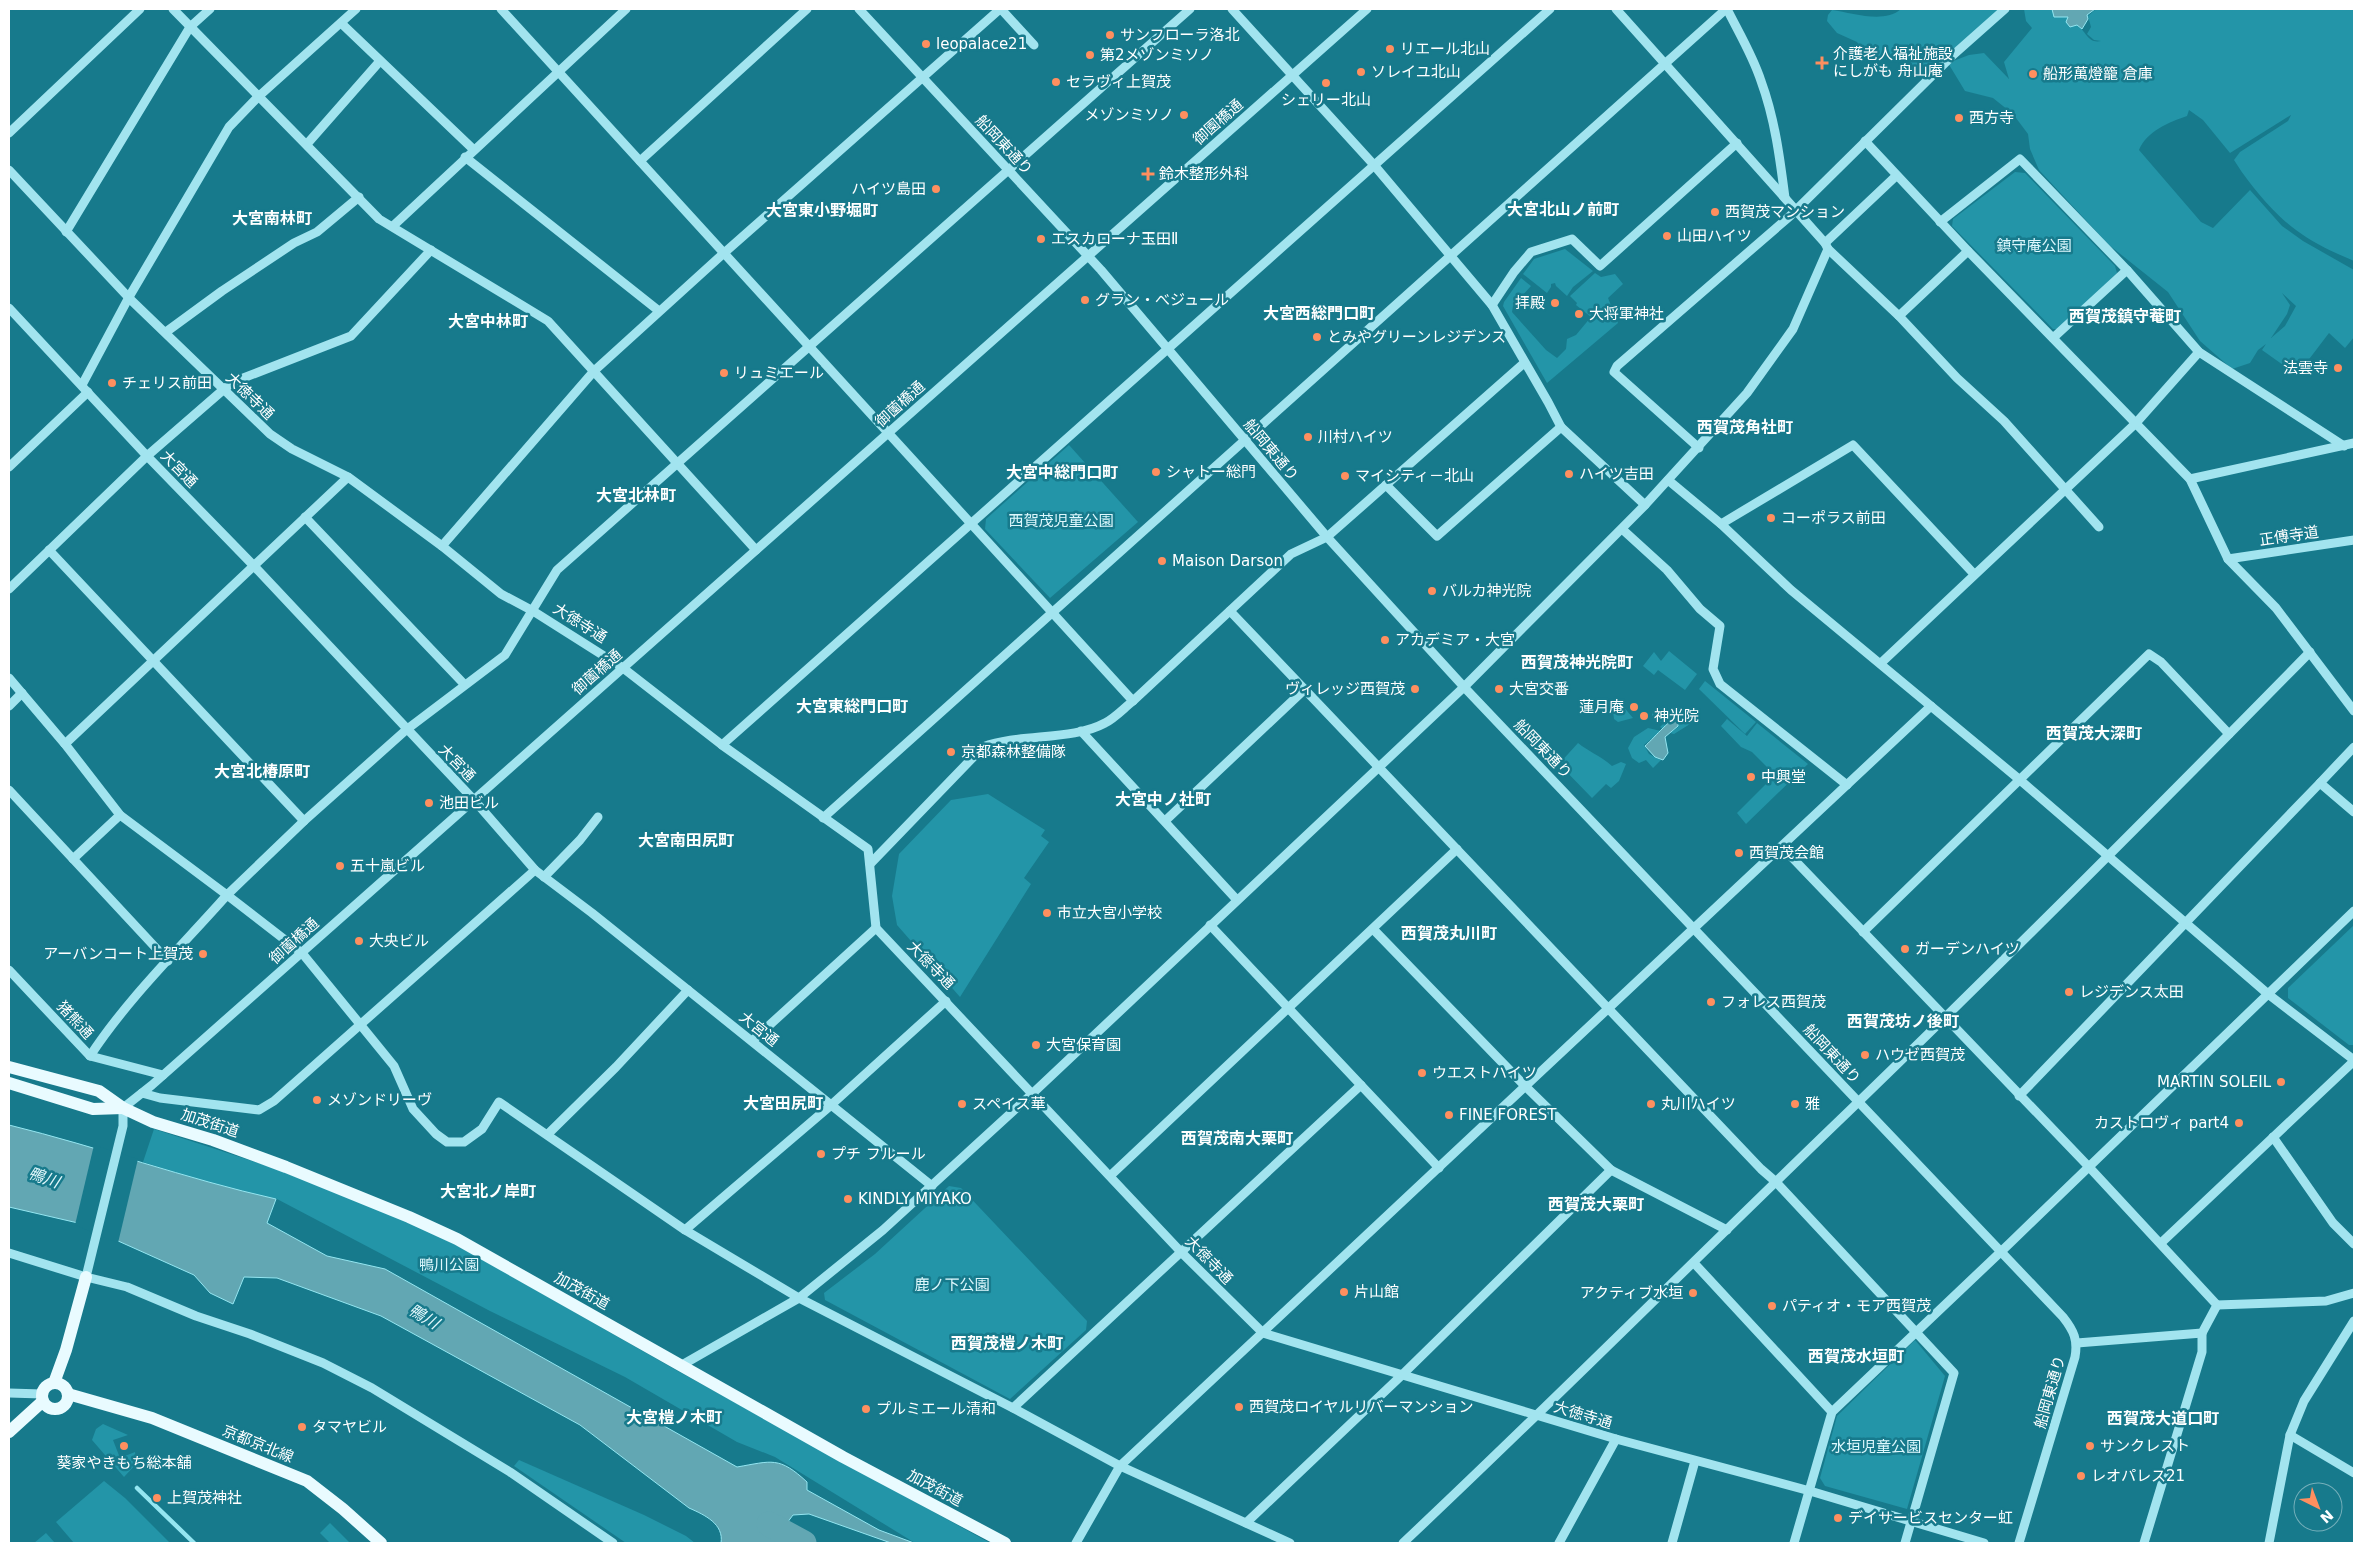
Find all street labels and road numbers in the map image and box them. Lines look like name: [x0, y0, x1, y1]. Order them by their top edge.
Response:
street label: 御園橋通: [1189, 96, 1247, 148]
street label: 船岡東通り: [972, 111, 1036, 179]
street label: 大徳寺通: [222, 369, 278, 423]
street label: 御薗橋通: [872, 377, 928, 431]
street label: 船岡東通り: [1240, 415, 1302, 485]
street label: 大宮通: [157, 447, 201, 491]
street label: 正傅寺道: [2258, 523, 2320, 549]
street label: 大徳寺通: [550, 599, 610, 647]
street label: 御薗橋通: [568, 646, 626, 698]
street label: 船岡東通り: [1510, 716, 1576, 782]
street label: 大宮通: [435, 741, 479, 785]
street label: 御薗橋通: [266, 914, 322, 968]
street label: 大徳寺通: [904, 937, 958, 993]
street label: 猪熊通: [53, 997, 97, 1043]
street label: 大宮通: [736, 1008, 782, 1050]
street label: 船岡東通り: [1800, 1020, 1864, 1088]
street label: 加茂街道: [179, 1105, 241, 1141]
street label: 大徳寺通: [1182, 1232, 1236, 1288]
street label: 加茂街道: [551, 1269, 613, 1313]
street label: 船岡東通り: [2031, 1353, 2069, 1431]
street label: 大徳寺通: [1552, 1398, 1614, 1432]
street label: 京都京北線: [220, 1422, 296, 1466]
street label: 加茂街道: [904, 1466, 966, 1510]

